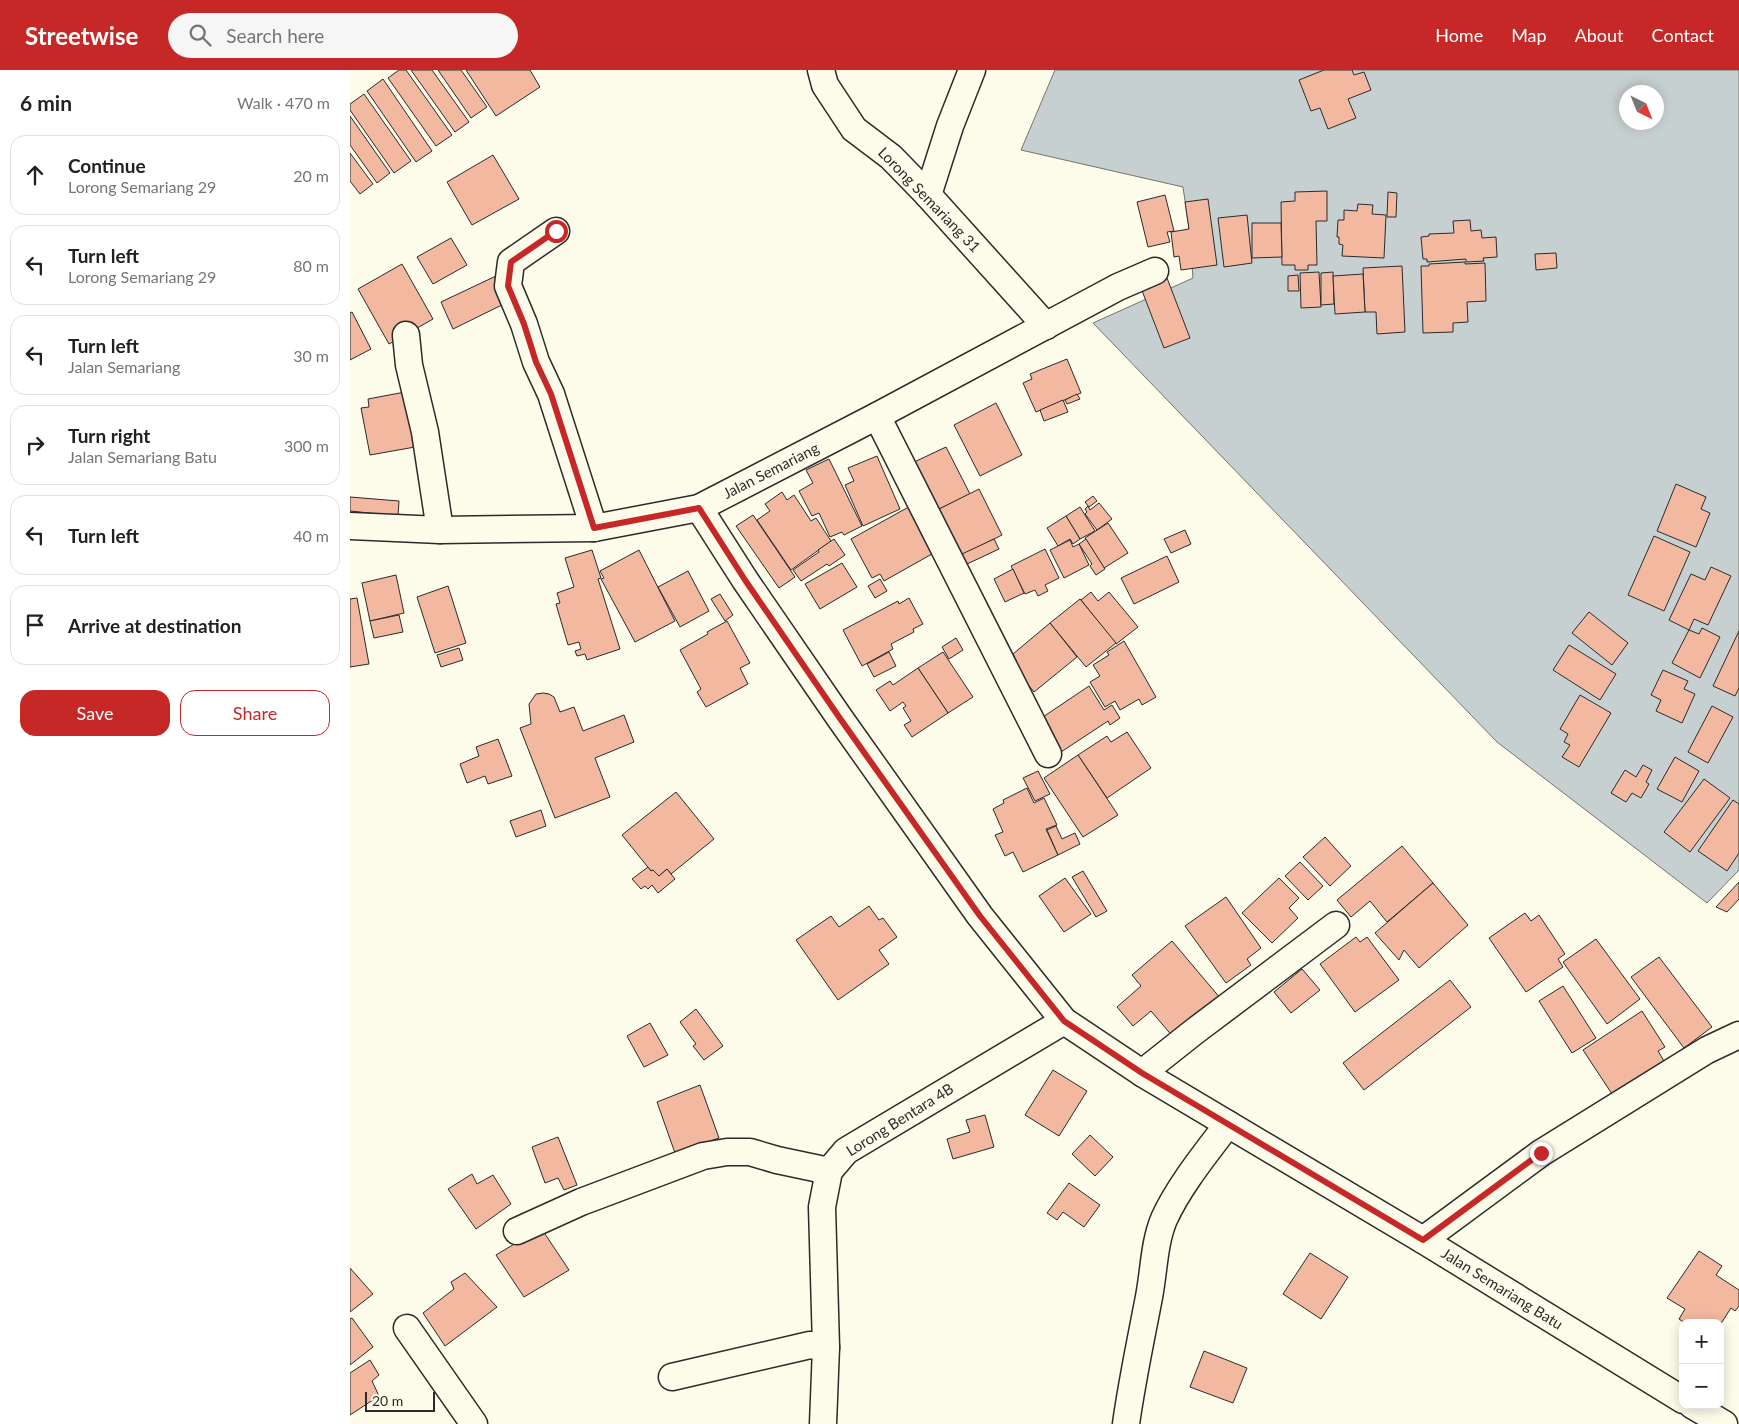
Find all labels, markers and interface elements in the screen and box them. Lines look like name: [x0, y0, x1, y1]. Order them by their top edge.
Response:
search box: [168, 13, 518, 58]
text: Streetwise: [25, 21, 138, 50]
icon: search: [186, 21, 214, 49]
text: Search here: [226, 24, 324, 47]
text: Home: [1435, 24, 1483, 46]
text: Map: [1511, 24, 1547, 46]
text: About: [1575, 24, 1624, 46]
text: Contact: [1652, 24, 1714, 46]
north arrow: [1619, 85, 1664, 130]
text: 6 min: [20, 90, 72, 115]
text: Walk · 470 m: [237, 93, 330, 112]
street label: Lorong Semariang 31: [875, 143, 984, 256]
text: Continue: [68, 154, 146, 177]
icon: ahead: [21, 161, 49, 189]
text: 20 m: [293, 166, 329, 185]
text: Lorong Semariang 29: [68, 177, 216, 196]
route start: [545, 220, 568, 243]
text: Turn left: [68, 244, 139, 267]
icon: left: [21, 251, 49, 279]
text: 80 m: [293, 256, 329, 275]
text: Lorong Semariang 29: [68, 267, 216, 286]
text: Turn left: [68, 334, 139, 357]
icon: left: [21, 341, 49, 369]
text: 30 m: [293, 346, 329, 365]
text: Jalan Semariang: [68, 357, 180, 376]
text: Turn right: [68, 424, 150, 447]
icon: right: [21, 431, 49, 459]
text: 300 m: [284, 436, 329, 455]
street label: Jalan Semariang: [720, 438, 822, 502]
text: Jalan Semariang Batu: [68, 447, 217, 466]
icon: left: [21, 521, 49, 549]
text: Turn left: [68, 524, 139, 547]
text: 40 m: [293, 526, 329, 545]
icon: arrive: [21, 611, 49, 639]
text: Arrive at destination: [68, 614, 241, 637]
button: Save: [20, 690, 170, 736]
button: Share: [180, 690, 330, 736]
street label: Lorong Bentara 4B: [843, 1079, 956, 1159]
route end: [1530, 1142, 1553, 1165]
street label: Jalan Semariang Batu: [1439, 1244, 1567, 1333]
map controls: [1679, 1319, 1724, 1409]
button: +: [1679, 1319, 1724, 1364]
button: −: [1679, 1364, 1724, 1409]
scale bar: [365, 1389, 435, 1412]
text: 20 m: [372, 1392, 403, 1409]

